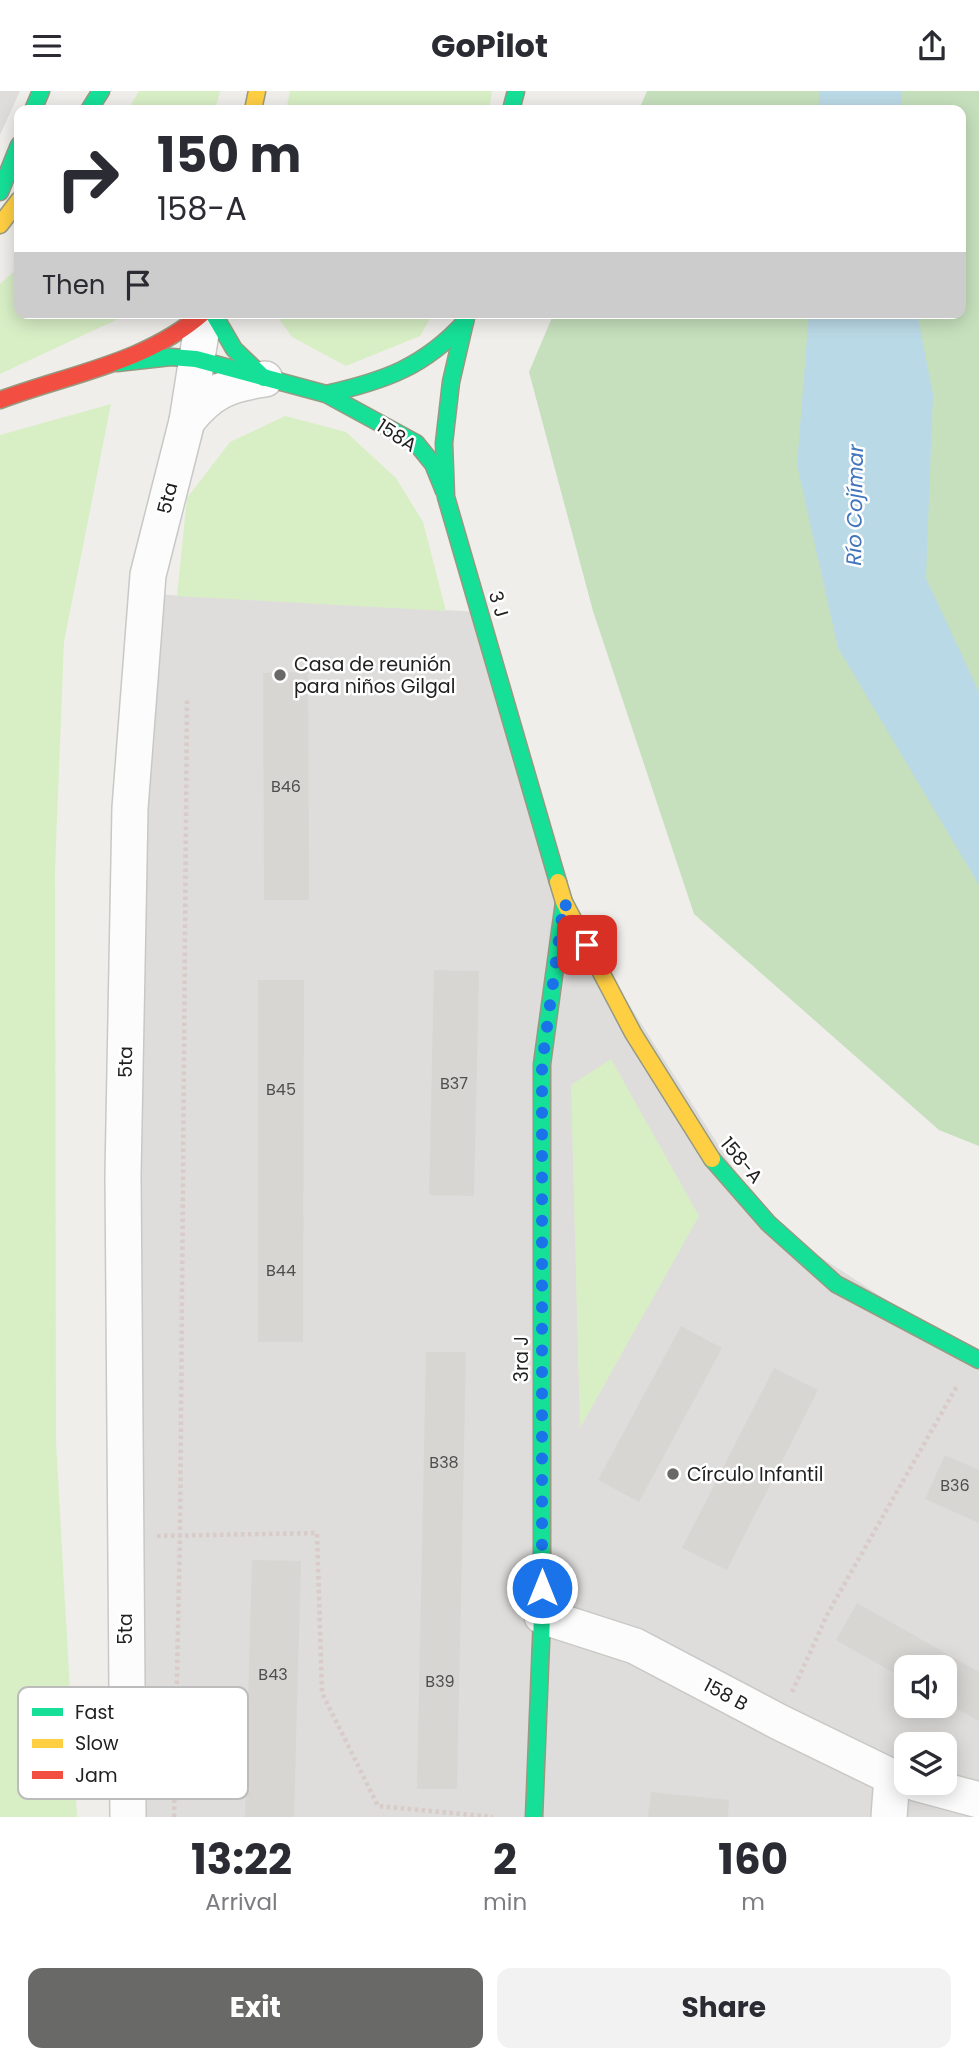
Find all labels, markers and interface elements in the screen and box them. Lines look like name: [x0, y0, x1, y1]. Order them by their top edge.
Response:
text: GoPilot: [431, 23, 548, 68]
icon: menu: [28, 27, 66, 65]
icon: share: [913, 27, 951, 65]
text: 150 m: [157, 121, 302, 189]
icon: right: [42, 133, 133, 224]
text: 158-A: [157, 186, 247, 231]
icon: arrive: [119, 266, 157, 304]
text: Then: [42, 267, 105, 303]
street label: 158A: [371, 412, 422, 459]
water label: Río Cojímar: [839, 443, 870, 566]
street label: 5ta: [151, 479, 184, 517]
street label: 3 J: [482, 588, 515, 621]
place label: Casa de reunión para niños Gilgal: [294, 651, 455, 700]
marker: Casa de reunión para niños Gilgal: [272, 667, 288, 683]
house number: B46: [271, 775, 301, 798]
pin: [557, 915, 617, 975]
icon: arrive: [568, 926, 606, 964]
street label: 5ta: [112, 1046, 139, 1078]
house number: B37: [440, 1072, 468, 1095]
house number: B45: [266, 1078, 296, 1101]
street label: 158-A: [714, 1131, 769, 1190]
house number: B44: [266, 1259, 296, 1282]
street label: 3ra J: [508, 1336, 535, 1382]
house number: B38: [429, 1451, 459, 1474]
place label: Círculo Infantil: [687, 1461, 823, 1488]
marker: Círculo Infantil: [665, 1466, 681, 1482]
house number: B36: [940, 1474, 970, 1497]
position arrow: [505, 1551, 579, 1625]
street label: 5ta: [112, 1613, 139, 1645]
map controls: [894, 1655, 957, 1795]
button: sound: [894, 1655, 957, 1718]
house number: B43: [258, 1663, 288, 1686]
house number: B39: [425, 1670, 455, 1693]
street label: 158 B: [699, 1672, 753, 1717]
legend: [18, 1687, 248, 1799]
text: Fast: [75, 1699, 114, 1726]
text: Slow: [75, 1730, 119, 1757]
button: layers: [894, 1732, 957, 1795]
text: Jam: [75, 1762, 117, 1789]
text: 13:22: [191, 1830, 292, 1889]
text: 2: [493, 1830, 517, 1889]
text: 160: [718, 1830, 788, 1889]
text: Arrival: [205, 1886, 278, 1918]
text: min: [483, 1886, 527, 1918]
text: m: [741, 1886, 765, 1918]
button: Exit: [28, 1968, 483, 2048]
button: Share: [497, 1968, 951, 2048]

